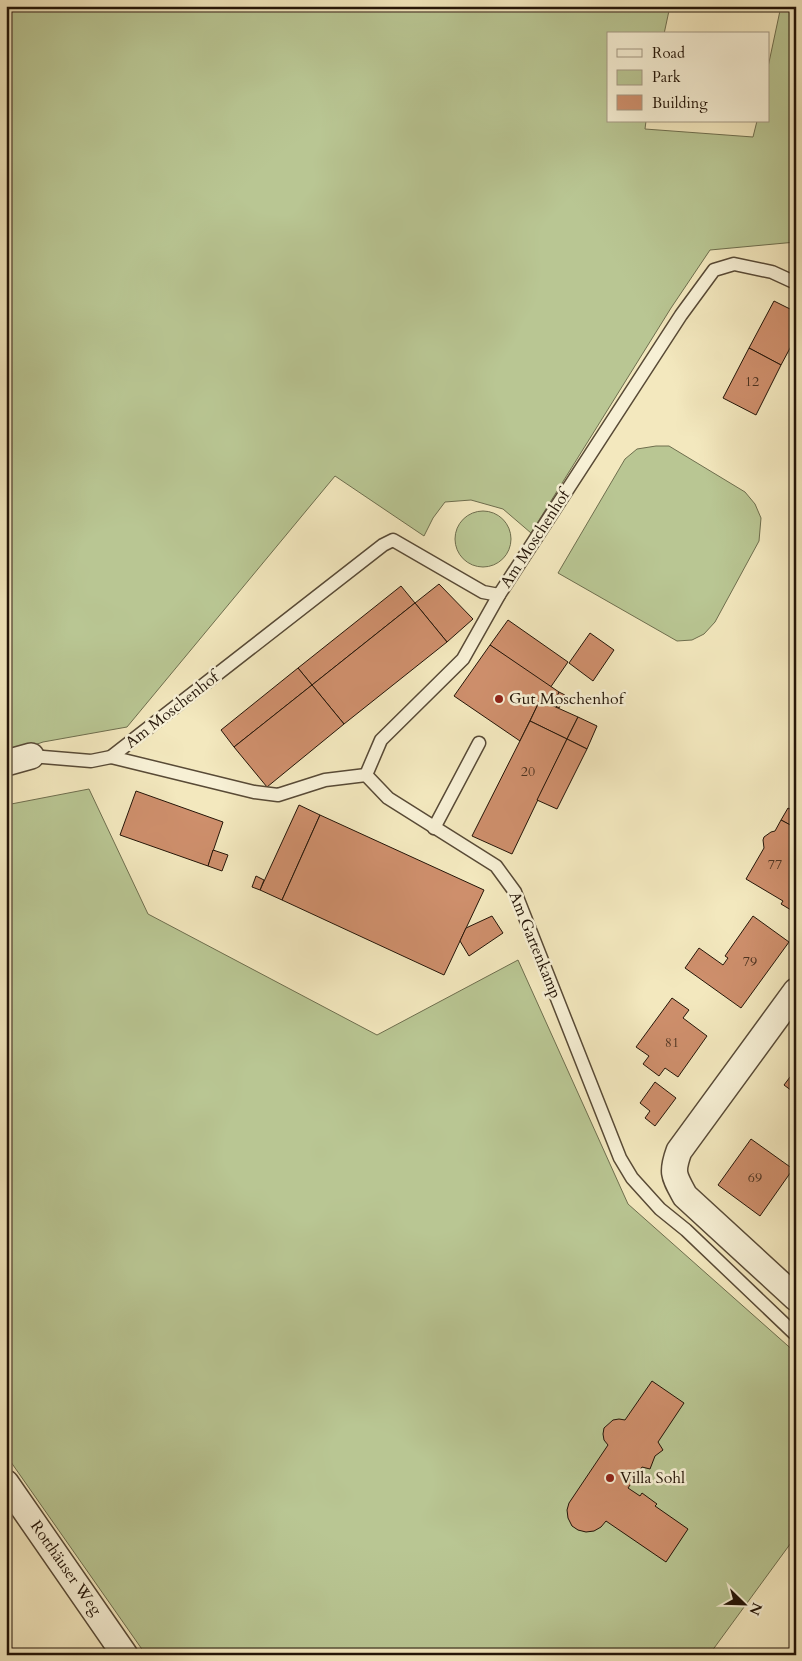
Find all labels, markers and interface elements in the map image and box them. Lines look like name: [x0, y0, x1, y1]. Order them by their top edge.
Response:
legend: [607, 32, 770, 122]
text: Road: [652, 43, 685, 63]
text: Park: [652, 67, 681, 87]
text: Building: [652, 93, 708, 113]
house number: 12: [745, 372, 759, 391]
street label: Am Moschenhof: [495, 483, 577, 592]
street label: Am Moschenhof: [121, 665, 226, 753]
place label: Gut Moschenhof: [509, 688, 627, 710]
marker: Gut Moschenhof: [493, 693, 505, 705]
house number: 20: [521, 762, 535, 781]
house number: 77: [768, 855, 782, 874]
street label: Am Gartenkamp: [504, 888, 566, 1002]
house number: 79: [743, 952, 757, 971]
house number: 81: [665, 1033, 679, 1052]
house number: 69: [748, 1168, 762, 1187]
place label: Villa Sohl: [620, 1467, 685, 1489]
marker: Villa Sohl: [604, 1472, 616, 1484]
street label: Rotthäuser Weg: [25, 1516, 107, 1620]
north arrow: [720, 1578, 770, 1628]
text: N: [744, 1600, 767, 1618]

